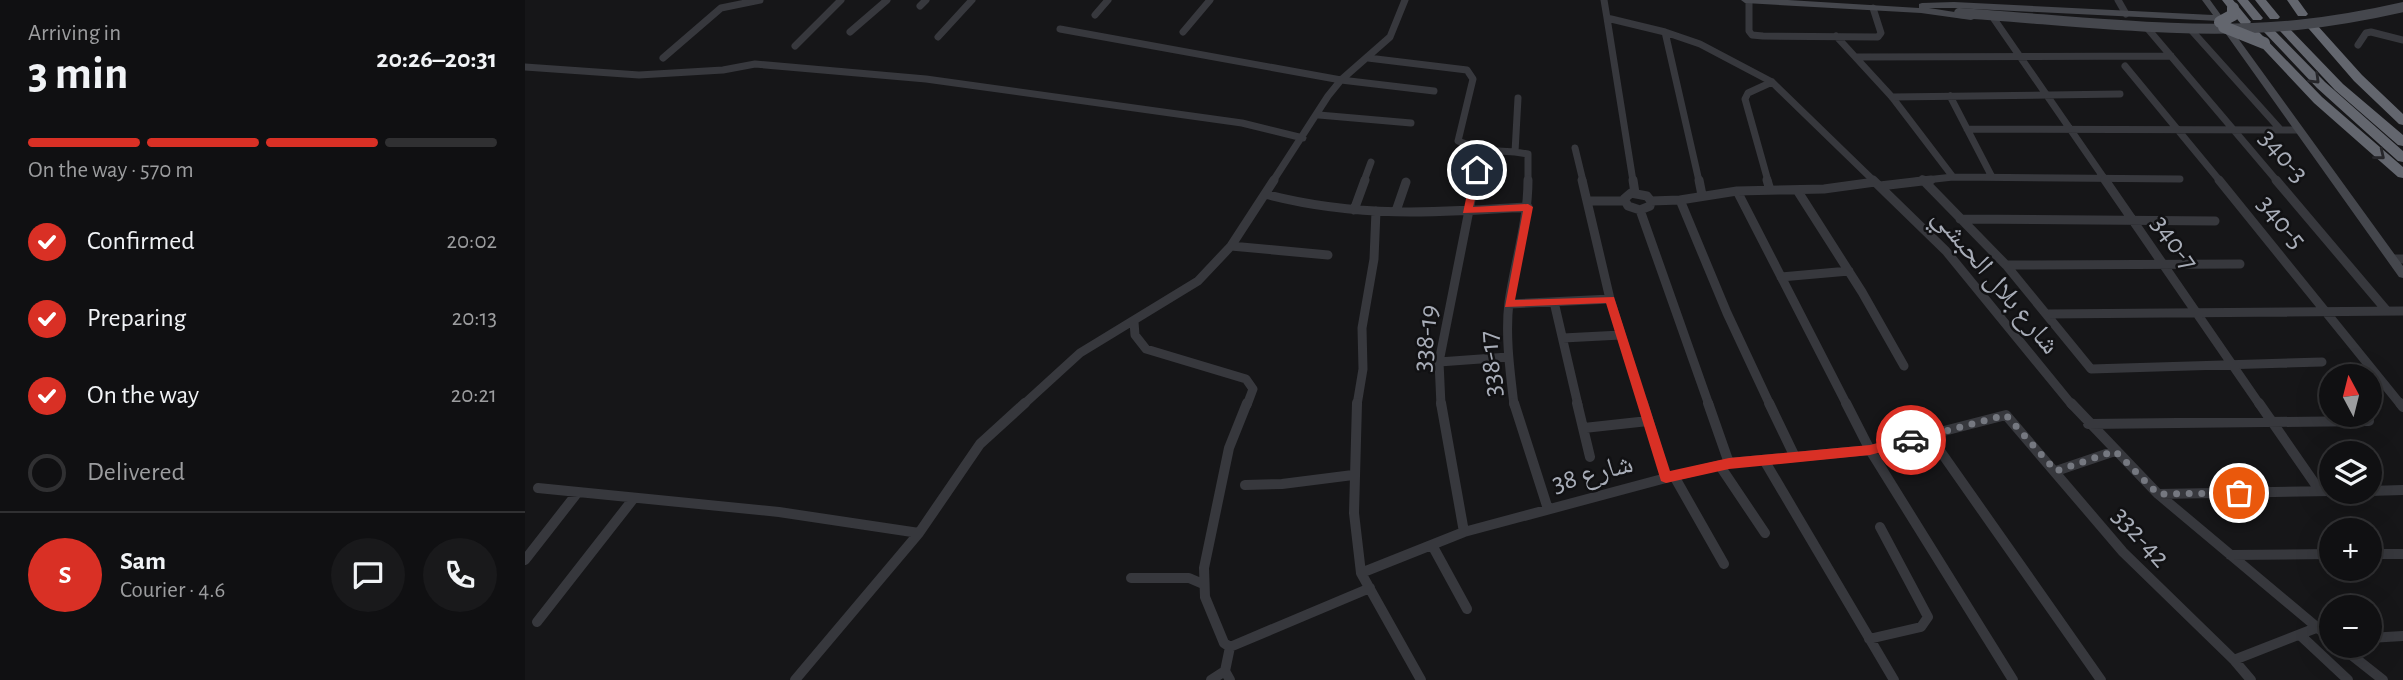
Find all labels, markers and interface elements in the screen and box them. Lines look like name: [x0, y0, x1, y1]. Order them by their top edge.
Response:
text: Arriving in: [28, 22, 121, 45]
text: 20:26–20:31: [376, 46, 497, 72]
text: 3 min: [28, 51, 128, 97]
one-way arrow: [2307, 71, 2320, 84]
street label: 340-3: [2253, 124, 2313, 188]
pin: [1447, 140, 1507, 200]
one-way arrow: [2372, 147, 2384, 160]
icon: home: [1458, 151, 1496, 189]
text: On the way · 570 m: [28, 159, 194, 182]
street label: 340-5: [2252, 190, 2311, 254]
street label: شارع بلال الحبشي: [1921, 203, 2064, 364]
street label: 340-7: [2146, 211, 2203, 276]
icon: check: [28, 223, 66, 261]
text: Confirmed: [87, 228, 195, 254]
text: 20:02: [447, 230, 497, 253]
icon: check: [28, 300, 66, 338]
street label: 338-19: [1408, 303, 1444, 374]
text: Preparing: [87, 305, 186, 331]
text: 20:13: [452, 307, 497, 330]
street label: 338-17: [1475, 330, 1507, 398]
north arrow: [2319, 364, 2382, 427]
map controls: [2319, 364, 2382, 658]
icon: check: [28, 377, 66, 415]
text: On the way: [87, 382, 199, 408]
text: 20:21: [451, 384, 497, 407]
courier: [1876, 405, 1946, 475]
icon: car: [1892, 421, 1930, 459]
button: layers: [2319, 441, 2382, 504]
street label: شارع 38: [1549, 450, 1637, 500]
text: Delivered: [87, 459, 185, 485]
pin: [2209, 463, 2269, 523]
icon: bag: [2220, 474, 2258, 512]
street label: 332-42: [2106, 502, 2175, 573]
button: +: [2319, 518, 2382, 581]
button: chat: [331, 538, 405, 612]
button: phone: [423, 538, 497, 612]
text: Sam: [120, 548, 166, 574]
text: S: [59, 562, 71, 588]
text: Courier · 4.6: [120, 579, 225, 602]
button: −: [2319, 595, 2382, 658]

